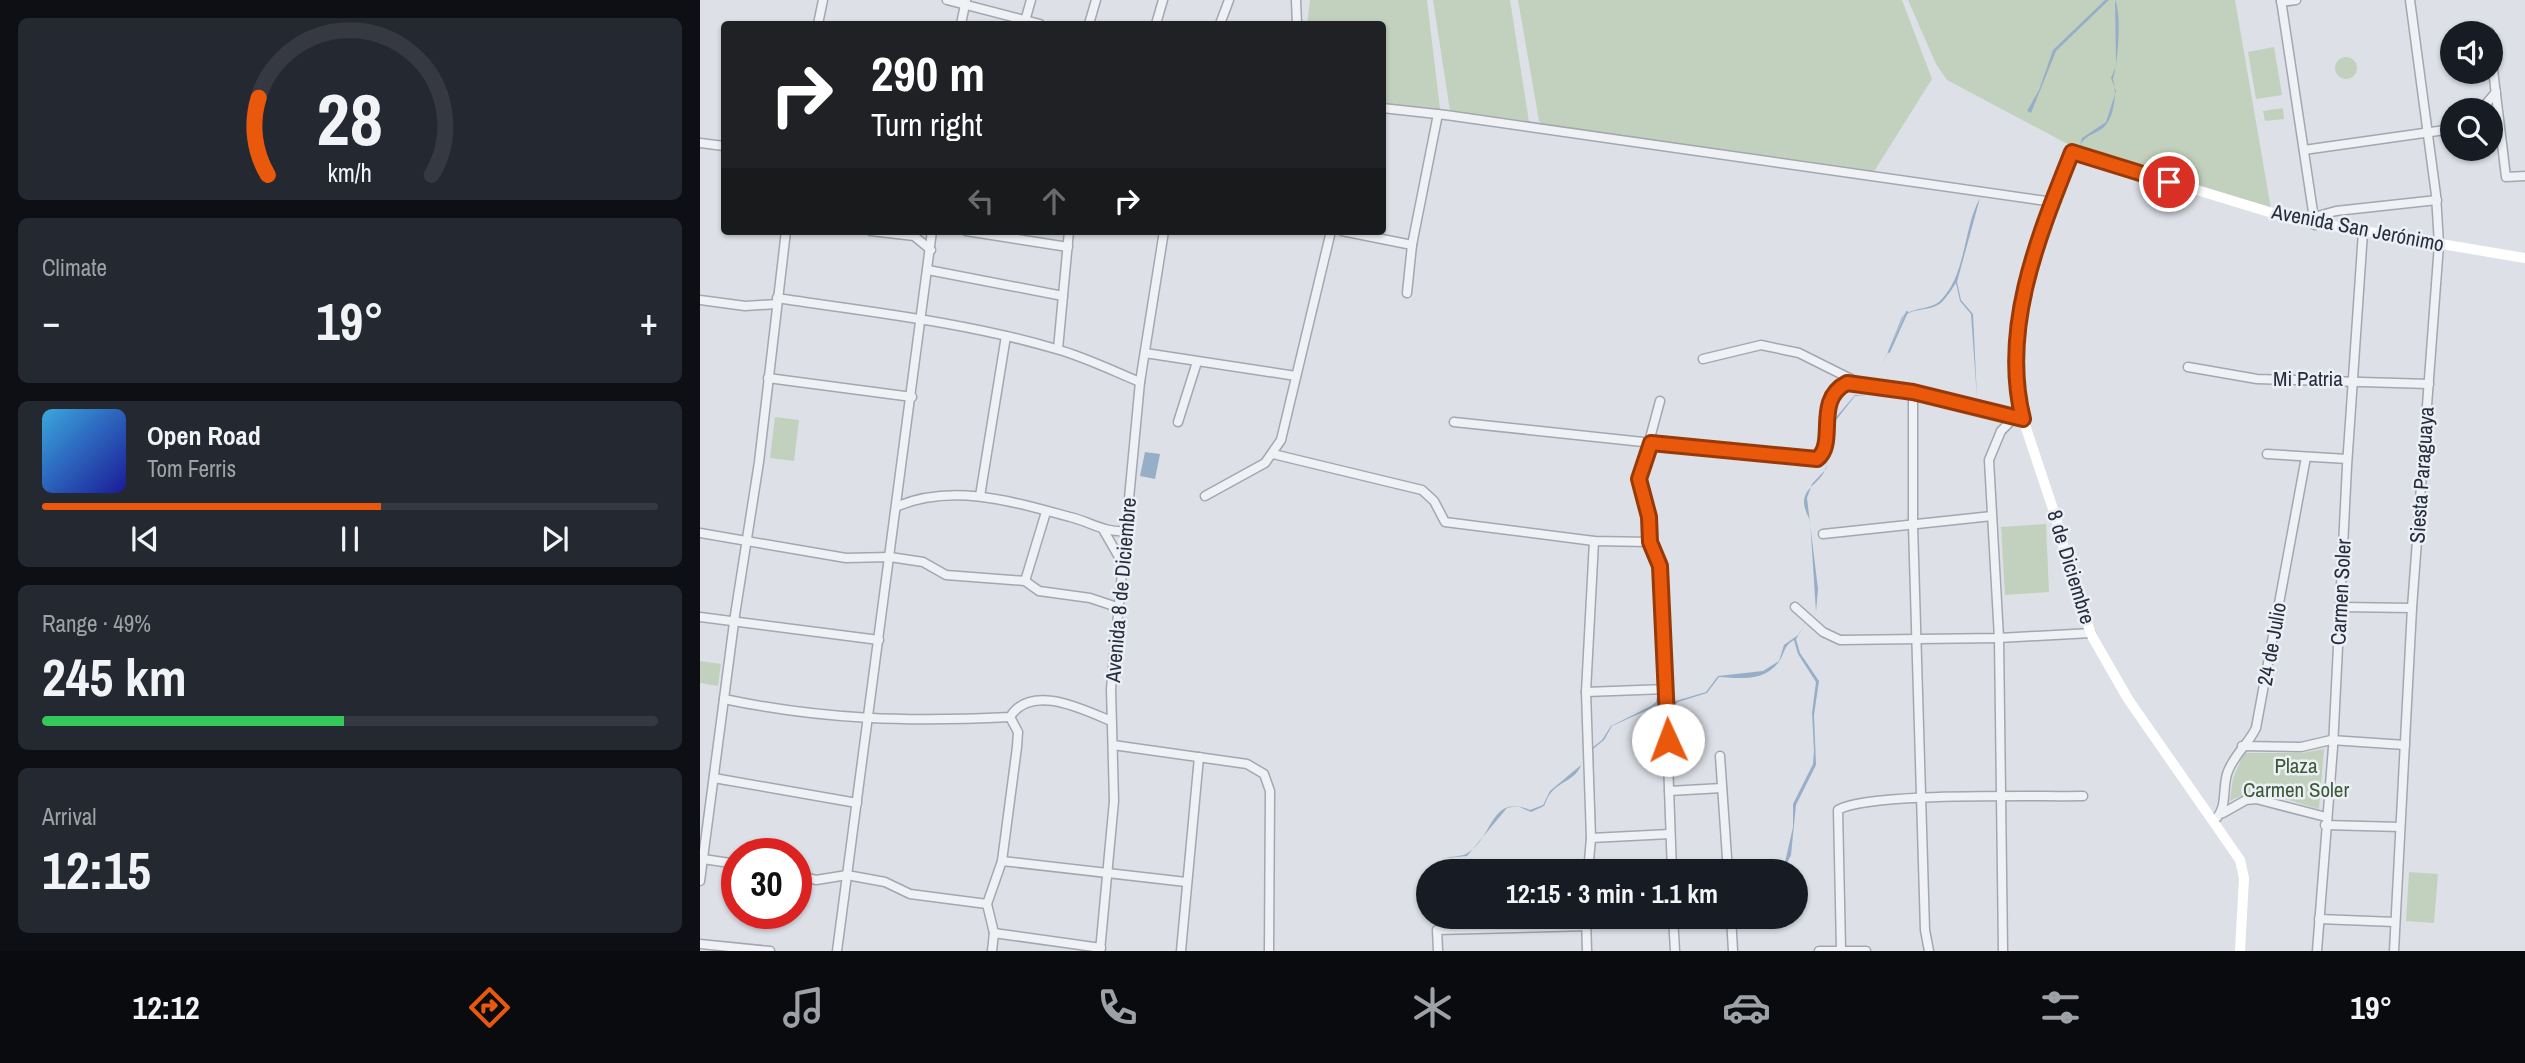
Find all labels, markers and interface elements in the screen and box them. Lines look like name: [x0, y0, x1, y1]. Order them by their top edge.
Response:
map controls: [2440, 21, 2503, 161]
button: sound: [2440, 21, 2503, 84]
text: 290 m: [871, 40, 985, 106]
icon: right: [756, 49, 847, 140]
text: 28: [317, 70, 383, 168]
button: search: [2440, 98, 2503, 161]
text: Turn right: [871, 103, 983, 146]
pin: [2139, 152, 2199, 212]
text: km/h: [328, 156, 372, 190]
icon: arrive: [2150, 163, 2188, 201]
icon: left: [962, 182, 1000, 220]
icon: ahead: [1035, 182, 1073, 220]
icon: right: [1108, 182, 1146, 220]
street label: Avenida San Jerónimo: [2269, 196, 2447, 258]
text: Climate: [42, 252, 107, 283]
text: 19°: [316, 286, 384, 356]
text: −: [42, 296, 60, 347]
text: +: [640, 296, 658, 347]
street label: Mi Patria: [2273, 364, 2343, 393]
street label: Siesta Paraguaya: [2402, 405, 2441, 544]
text: Open Road: [147, 418, 261, 453]
text: Tom Ferris: [147, 453, 236, 484]
street label: Avenida 8 de Diciembre: [1098, 496, 1143, 685]
street label: 8 de Diciembre: [2040, 506, 2103, 627]
icon: previous: [126, 520, 164, 558]
icon: pause: [331, 520, 369, 558]
icon: next: [536, 520, 574, 558]
street label: Carmen Soler: [2323, 538, 2358, 646]
street label: 24 de Julio: [2250, 600, 2293, 688]
text: Range · 49%: [42, 608, 151, 639]
text: 245 km: [42, 642, 187, 712]
position arrow: [1631, 703, 1705, 777]
park label: Plaza Carmen Soler: [2243, 751, 2349, 804]
text: Arrival: [42, 801, 97, 832]
text: 12:15: [42, 835, 151, 905]
speed limit sign: 30: [721, 838, 812, 929]
text: 12:15 · 3 min · 1.1 km: [1506, 876, 1718, 911]
icon: directions: [465, 983, 514, 1032]
icon: music: [779, 983, 828, 1032]
icon: phone: [1093, 983, 1142, 1032]
icon: climate: [1408, 983, 1457, 1032]
icon: car: [1722, 983, 1771, 1032]
icon: filters: [2036, 983, 2085, 1032]
text: 12:12: [133, 986, 200, 1029]
text: 19°: [2350, 986, 2392, 1029]

